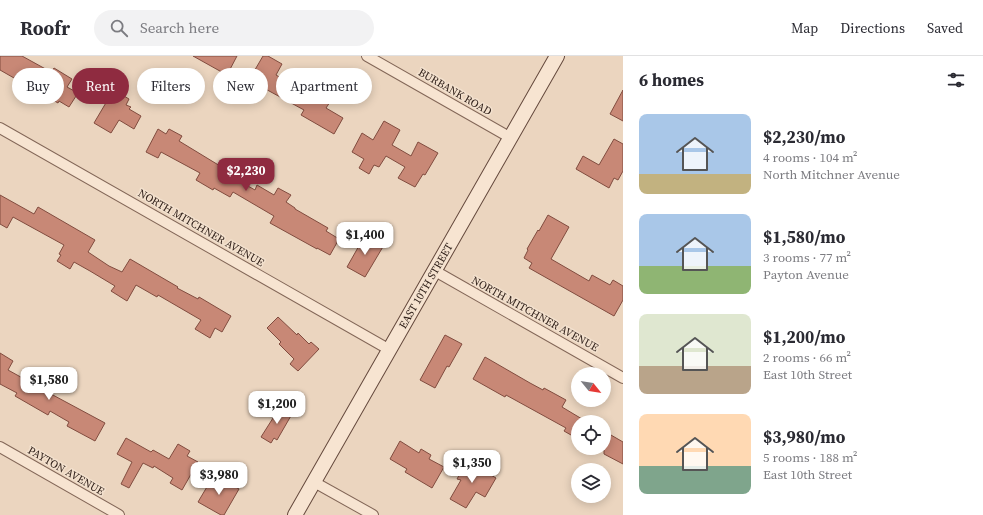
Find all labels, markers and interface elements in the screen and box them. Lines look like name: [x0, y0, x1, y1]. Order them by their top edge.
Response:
search box: [94, 10, 374, 46]
text: Roofr: [20, 15, 70, 41]
icon: search: [108, 17, 130, 39]
text: Search here: [140, 17, 219, 38]
text: Map: [791, 18, 818, 38]
text: Directions: [840, 18, 905, 38]
text: Saved: [927, 18, 963, 38]
street label: BURBANK ROAD: [416, 65, 495, 119]
chip: Buy: [12, 68, 64, 104]
chip: Rent: [72, 68, 129, 104]
chip: Filters: [137, 68, 205, 104]
chip: New: [213, 68, 268, 104]
chip: Apartment: [276, 68, 372, 104]
text: 6 homes: [639, 68, 704, 92]
icon: filters: [945, 69, 967, 91]
text: $2,230/mo: [763, 125, 845, 149]
icon: home: [671, 130, 719, 178]
text: 4 rooms · 104 m²: [763, 149, 858, 166]
pin: $2,230: [213, 158, 279, 192]
text: $2,230: [226, 162, 266, 179]
text: North Mitchner Avenue: [763, 166, 900, 183]
street label: NORTH MITCHNER AVENUE: [135, 186, 267, 270]
pin: $1,400: [332, 222, 398, 256]
text: $1,580/mo: [763, 225, 845, 249]
text: $1,400: [345, 226, 385, 243]
icon: home: [671, 230, 719, 278]
street label: EAST 10TH STREET: [395, 240, 457, 332]
text: 3 rooms · 77 m²: [763, 249, 851, 266]
text: Payton Avenue: [763, 266, 849, 283]
street label: NORTH MITCHNER AVENUE: [469, 273, 601, 355]
text: $1,200/mo: [763, 325, 845, 349]
icon: home: [671, 330, 719, 378]
text: 2 rooms · 66 m²: [763, 349, 851, 366]
text: East 10th Street: [763, 366, 852, 383]
pin: $1,580: [16, 367, 82, 401]
north arrow: [571, 367, 611, 407]
map controls: [571, 367, 611, 503]
text: $1,580: [29, 371, 69, 388]
pin: $1,200: [244, 391, 310, 425]
text: $1,200: [257, 395, 297, 412]
button: locate: [571, 415, 611, 455]
text: $3,980/mo: [763, 425, 845, 449]
icon: home: [671, 430, 719, 478]
street label: PAYTON AVENUE: [25, 443, 107, 499]
text: 5 rooms · 188 m²: [763, 449, 858, 466]
pin: $1,350: [439, 450, 505, 484]
text: $1,350: [452, 454, 492, 471]
pin: $3,980: [186, 462, 252, 496]
button: layers: [571, 463, 611, 503]
text: $3,980: [199, 466, 239, 483]
text: East 10th Street: [763, 466, 852, 483]

